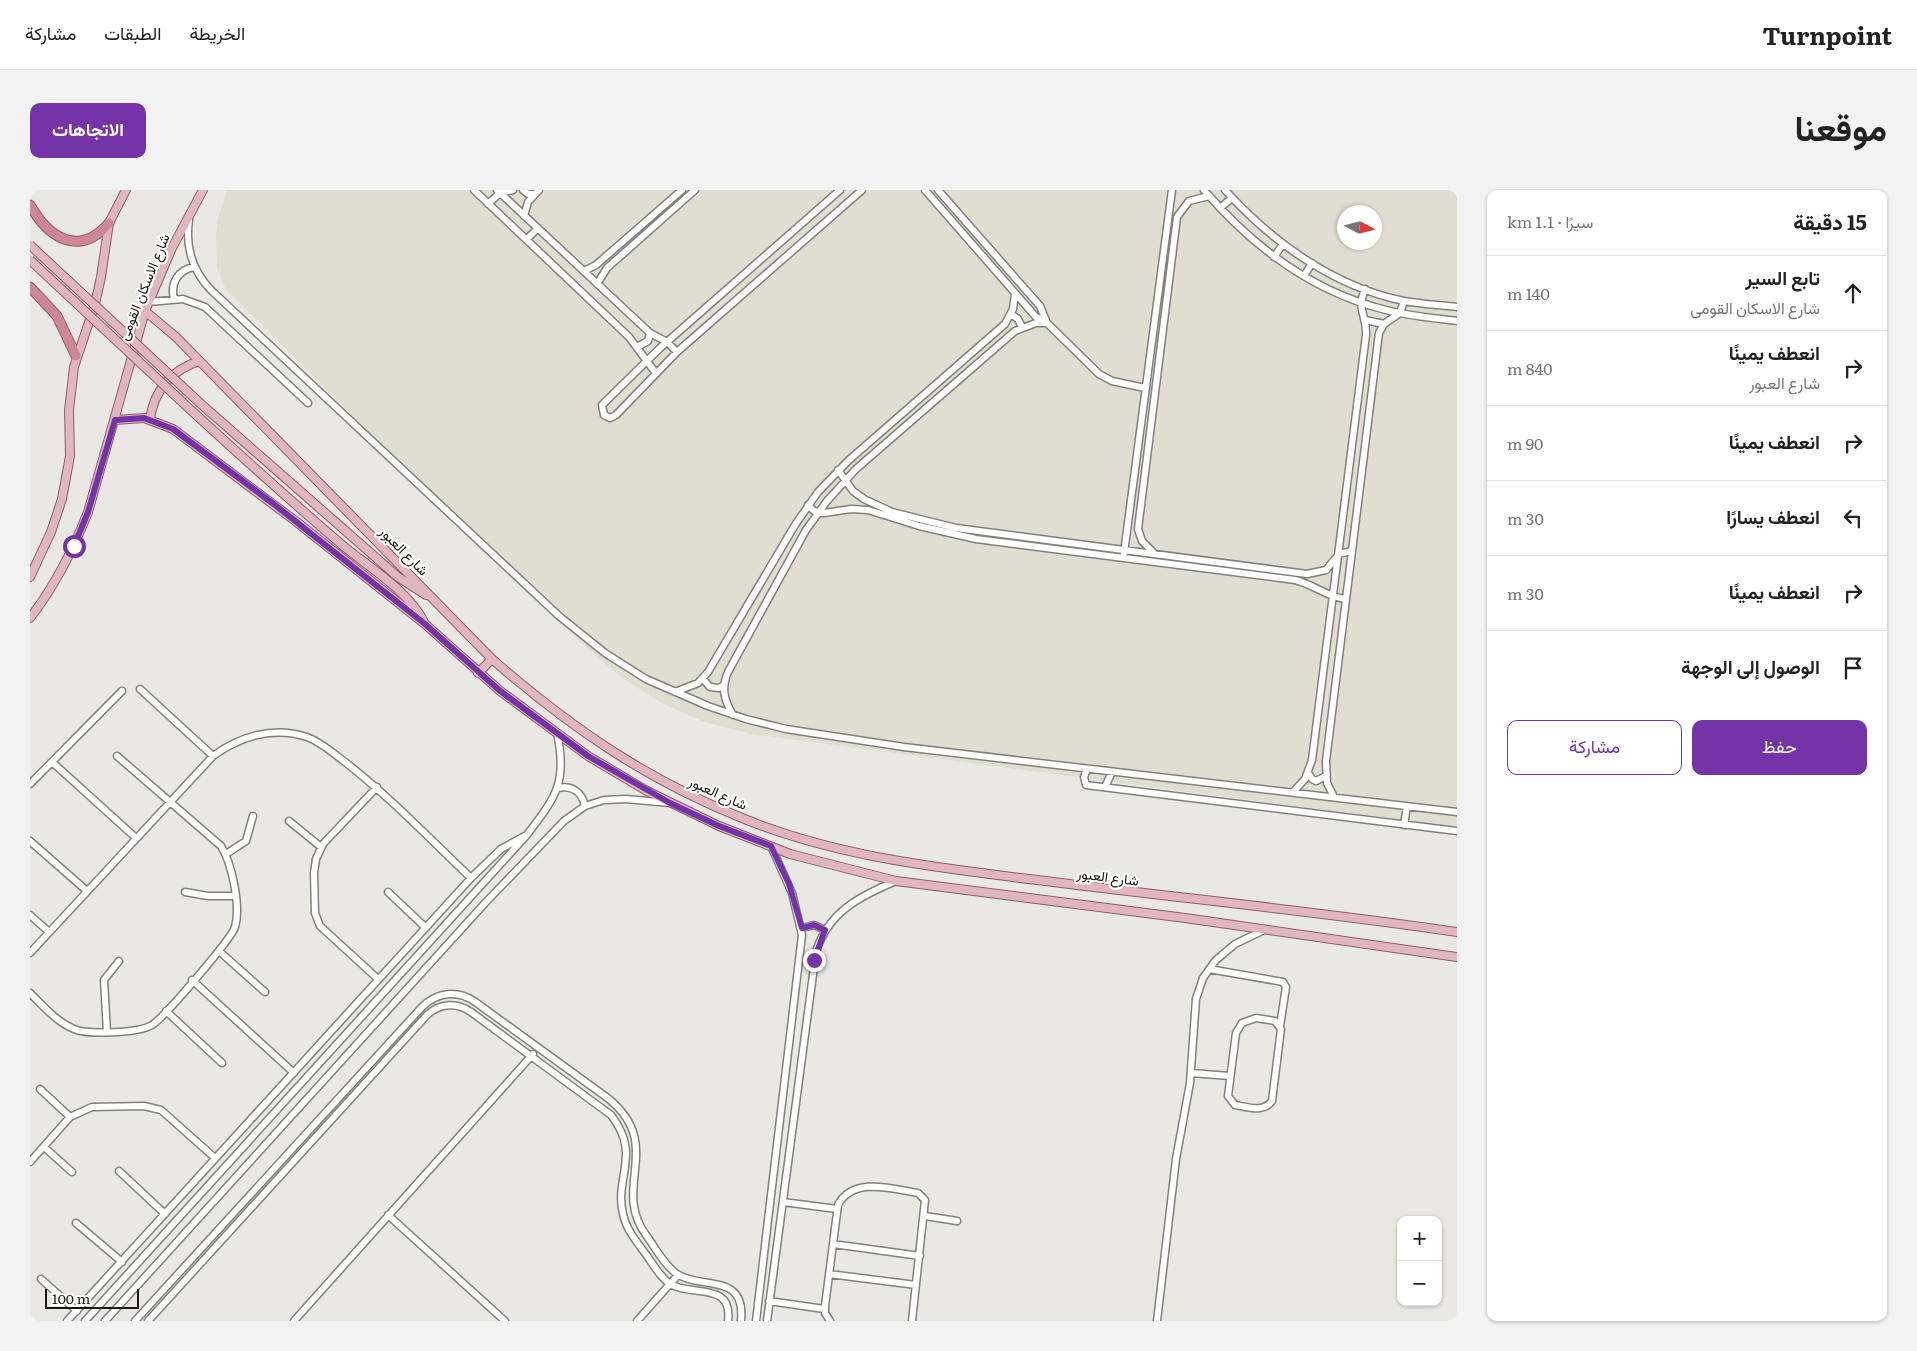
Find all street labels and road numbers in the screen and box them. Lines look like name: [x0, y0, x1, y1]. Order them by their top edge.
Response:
street label: شارع الاسكان القومى: [113, 230, 175, 344]
street label: شارع العبور: [374, 521, 434, 581]
street label: شارع العبور: [684, 770, 751, 816]
street label: شارع العبور: [1075, 862, 1140, 892]

